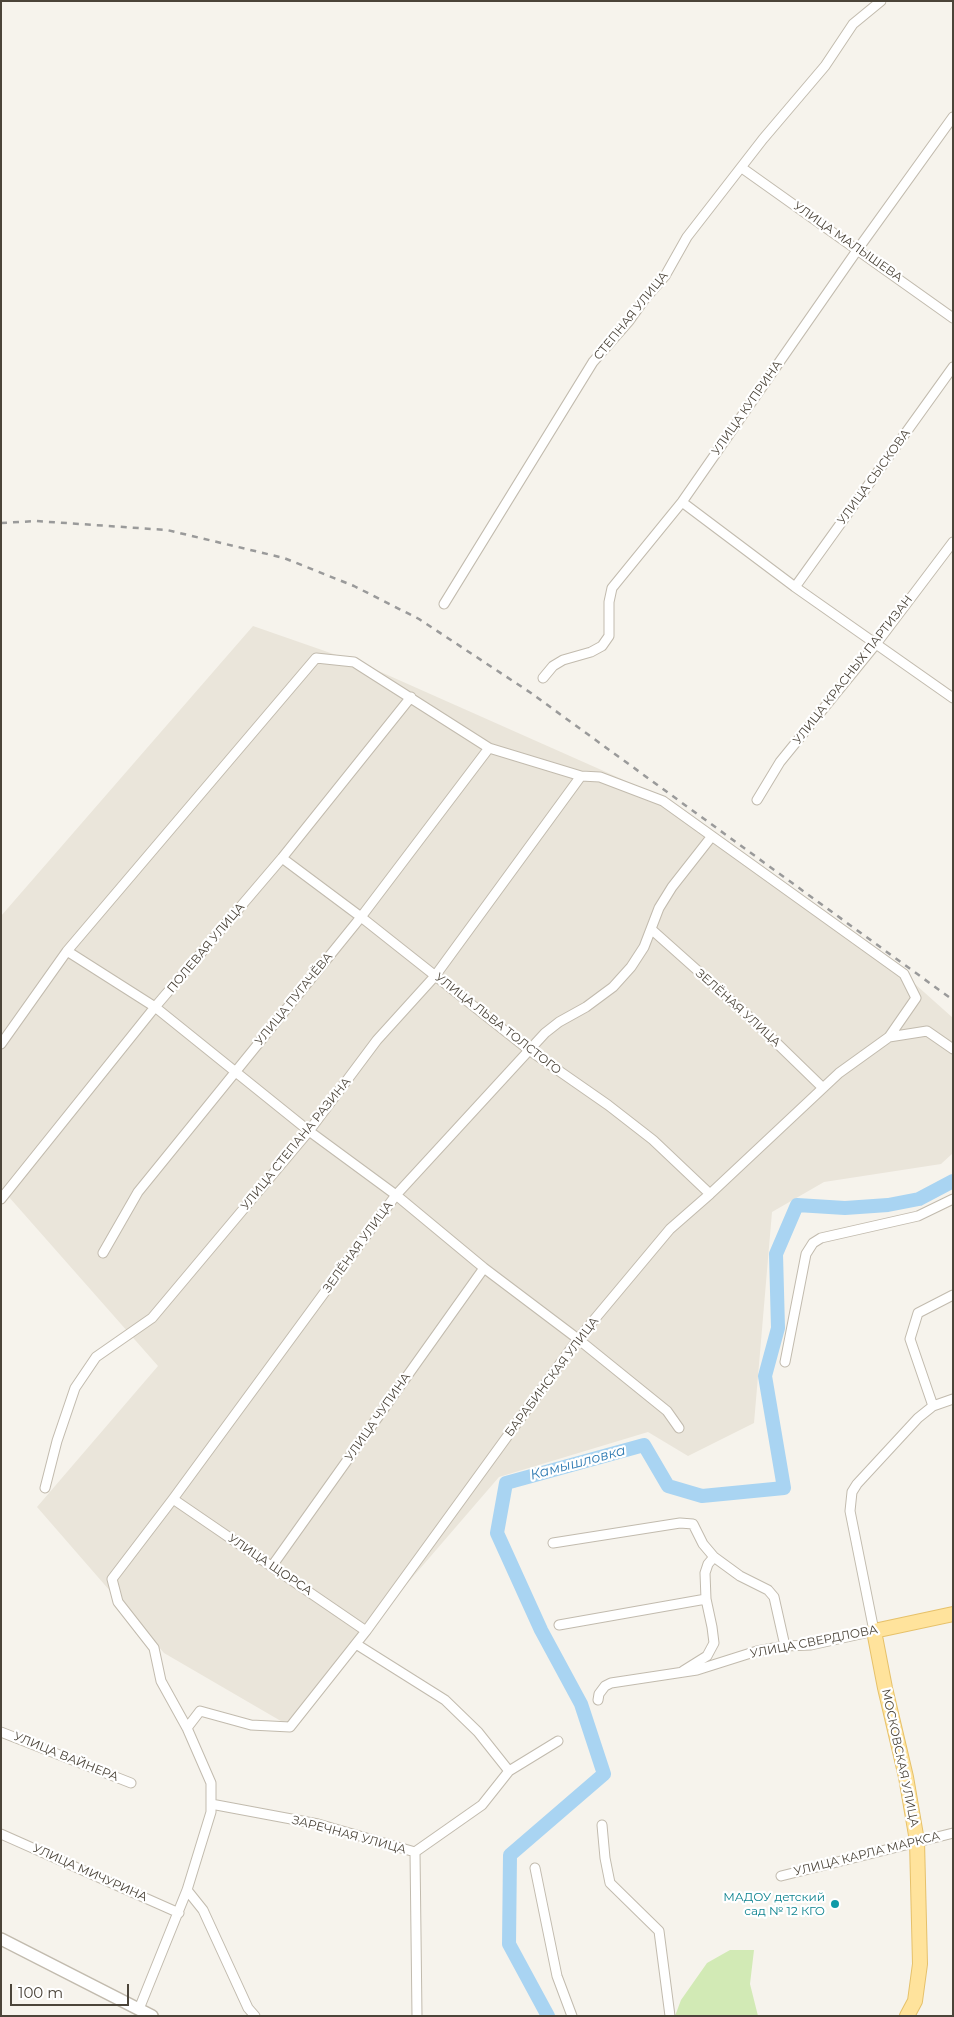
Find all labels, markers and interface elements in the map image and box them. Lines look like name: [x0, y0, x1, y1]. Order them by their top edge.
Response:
street label: УЛИЦА МАЛЫШЕВА: [791, 199, 905, 285]
street label: СТЕПНАЯ УЛИЦА: [591, 269, 671, 363]
street label: УЛИЦА КУПРИНА: [709, 358, 785, 458]
street label: УЛИЦА СЫСКОВА: [835, 427, 913, 527]
street label: УЛИЦА КРАСНЫХ ПАРТИЗАН: [790, 593, 916, 747]
street label: ПОЛЕВАЯ УЛИЦА: [164, 900, 248, 996]
street label: УЛИЦА ПУГАЧЁВА: [252, 950, 336, 1048]
street label: ЗЕЛЁНАЯ УЛИЦА: [693, 966, 783, 1050]
street label: УЛИЦА ЛЬВА ТОЛСТОГО: [432, 970, 564, 1078]
street label: УЛИЦА СТЕПАНА РАЗИНА: [238, 1075, 354, 1213]
street label: ЗЕЛЁНАЯ УЛИЦА: [320, 1199, 396, 1295]
street label: БАРАБИНСКАЯ УЛИЦА: [502, 1314, 602, 1440]
street label: УЛИЦА ЧУПИНА: [342, 1370, 414, 1464]
water label: Камышловка: [529, 1442, 627, 1484]
street label: УЛИЦА ЩОРСА: [225, 1531, 315, 1599]
street label: УЛИЦА СВЕРДЛОВА: [749, 1623, 879, 1661]
street label: МОСКОВСКАЯ УЛИЦА: [878, 1688, 922, 1828]
street label: УЛИЦА ВАЙНЕРА: [12, 1729, 120, 1785]
street label: ЗАРЕЧНАЯ УЛИЦА: [290, 1813, 408, 1857]
street label: УЛИЦА КАРЛА МАРКСА: [792, 1829, 942, 1879]
street label: УЛИЦА МИЧУРИНА: [30, 1841, 150, 1905]
place label: МАДОУ детский сад № 12 КГО: [723, 1890, 825, 1918]
marker: МАДОУ детский сад № 12 КГО: [829, 1898, 841, 1910]
scale bar: [12, 1974, 131, 2006]
text: 100 m: [18, 1983, 63, 2002]

